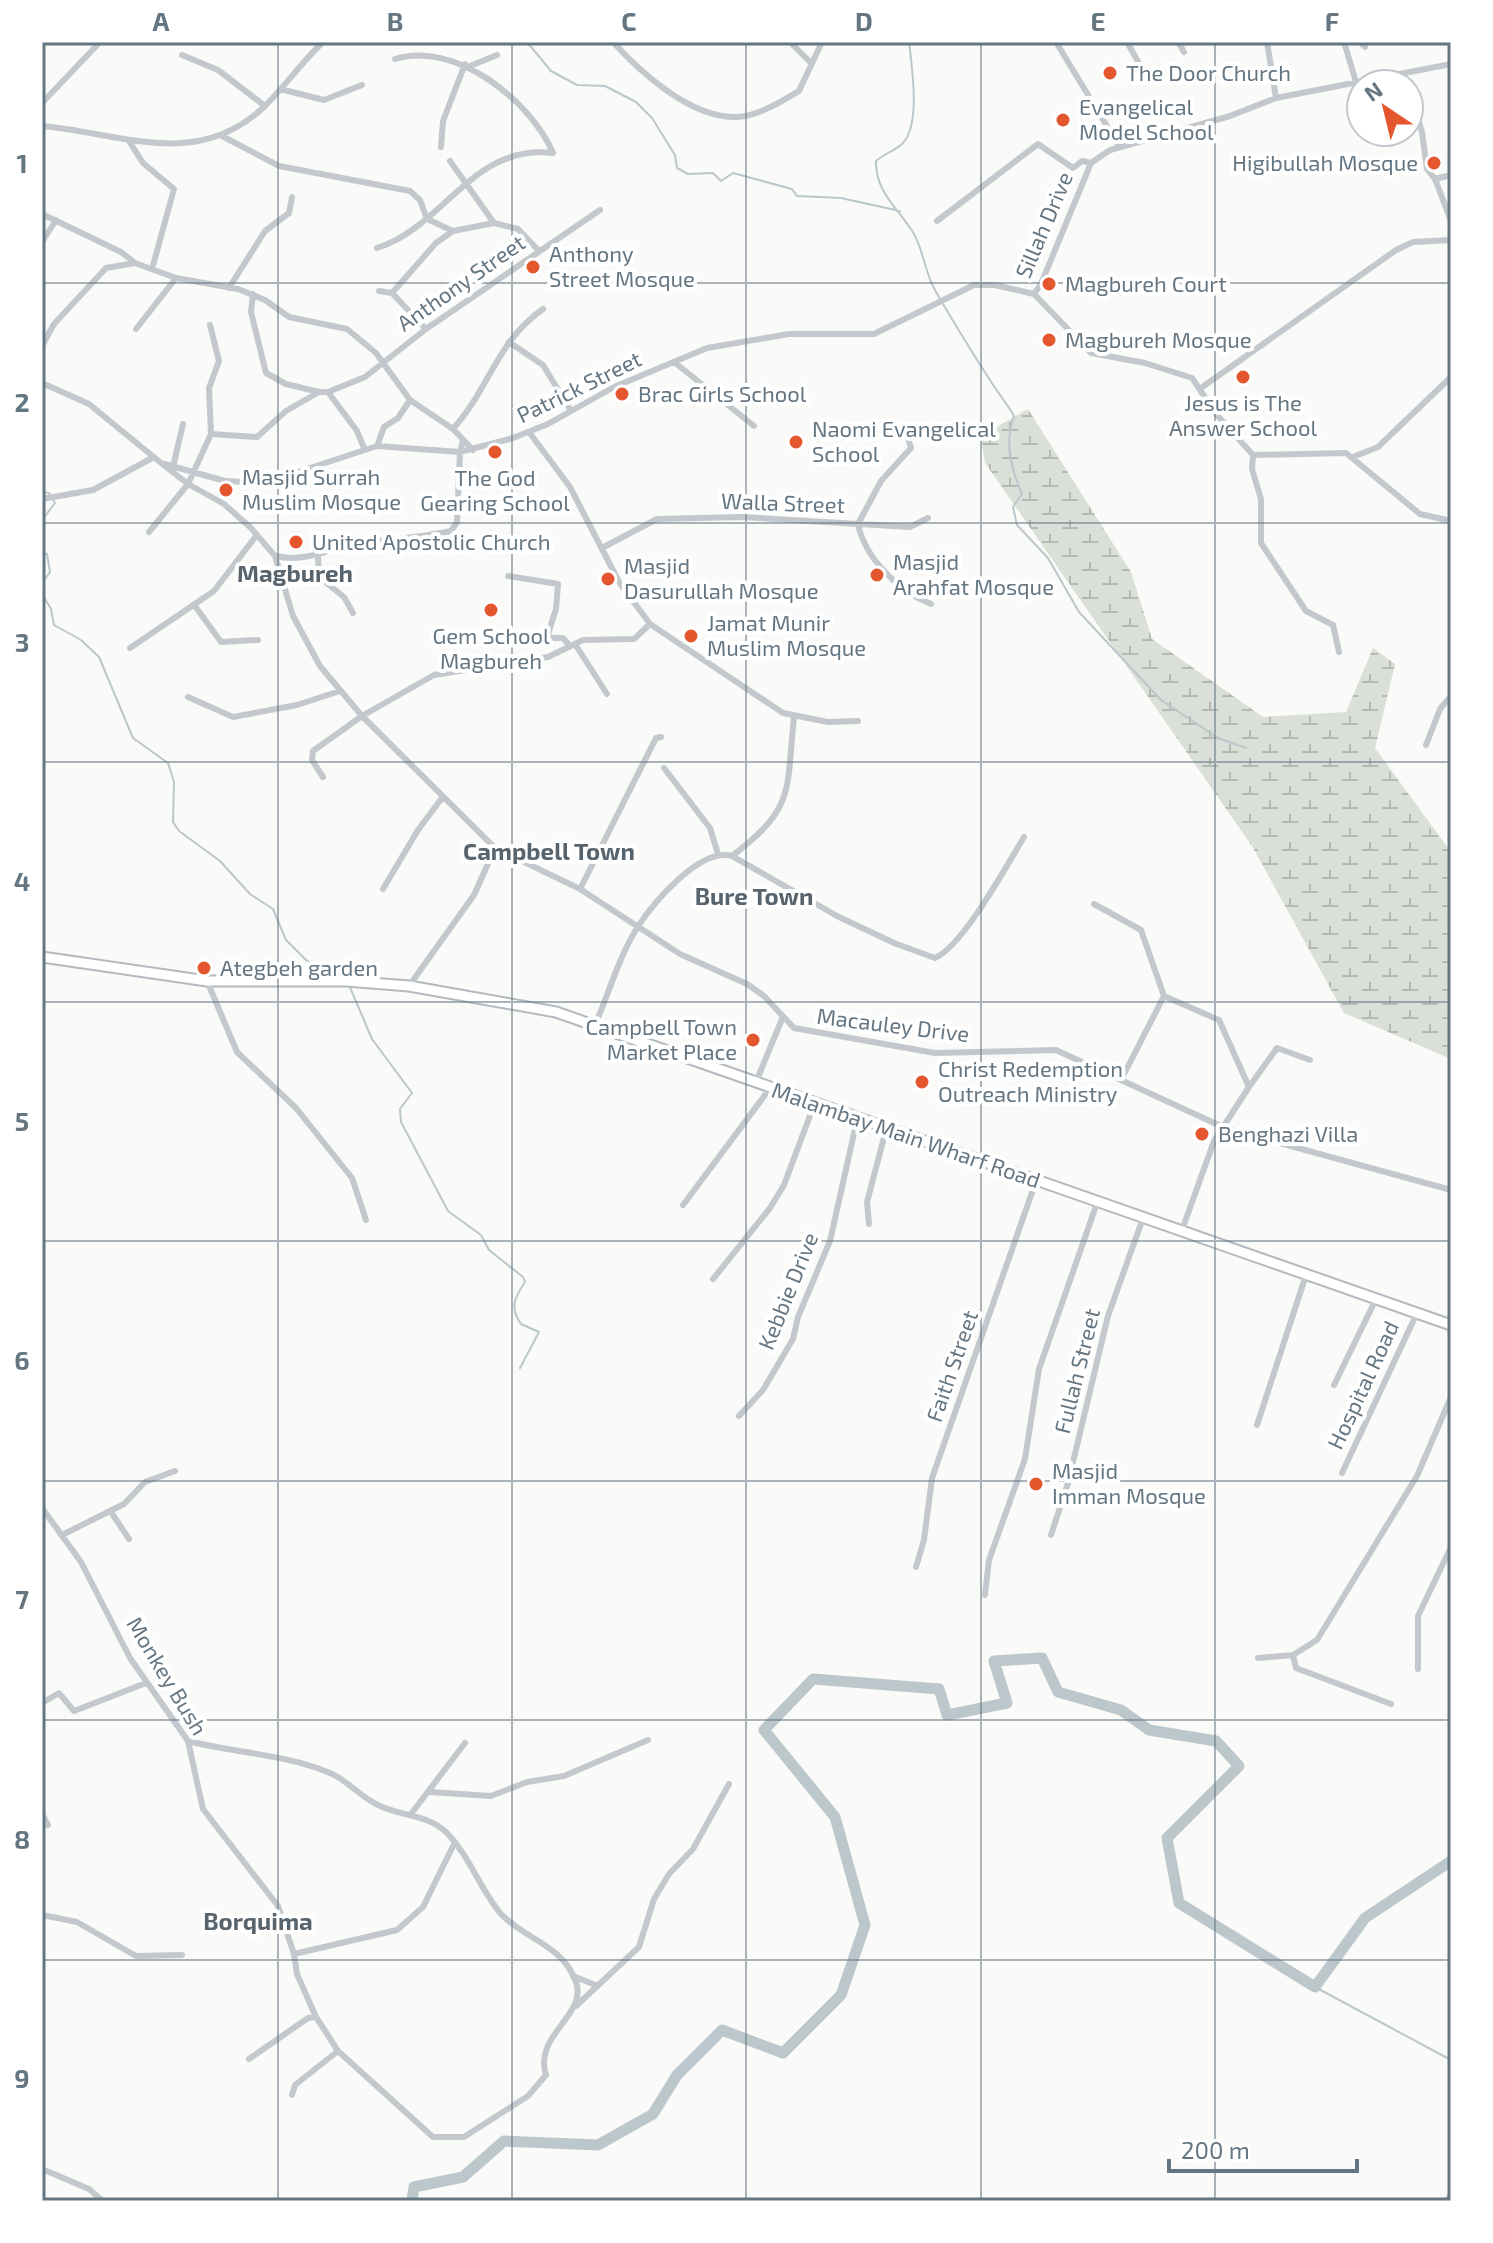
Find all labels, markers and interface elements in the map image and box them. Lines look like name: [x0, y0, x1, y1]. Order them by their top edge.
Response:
text: A: [153, 5, 170, 36]
text: B: [387, 5, 403, 36]
text: C: [621, 5, 637, 36]
text: D: [855, 5, 873, 36]
text: E: [1090, 5, 1106, 36]
text: F: [1325, 5, 1339, 36]
place label: The Door Church: [1126, 59, 1291, 85]
marker: The Door Church: [1101, 64, 1119, 82]
north arrow: [1345, 68, 1425, 148]
text: N: [1359, 76, 1387, 106]
place label: Evangelical Model School: [1079, 93, 1214, 144]
marker: Evangelical Model School: [1054, 111, 1072, 129]
text: 1: [16, 147, 28, 178]
place label: Higibullah Mosque: [1232, 149, 1418, 175]
marker: Higibullah Mosque: [1425, 154, 1443, 172]
street label: Sillah Drive: [1009, 168, 1077, 282]
street label: Anthony Street: [391, 228, 529, 336]
place label: Anthony Street Mosque: [549, 240, 695, 291]
marker: Anthony Street Mosque: [524, 258, 542, 276]
place label: Magbureh Court: [1065, 270, 1227, 296]
marker: Magbureh Court: [1040, 275, 1058, 293]
place label: Magbureh Mosque: [1065, 326, 1252, 352]
marker: Magbureh Mosque: [1040, 331, 1058, 349]
street label: Patrick Street: [512, 345, 645, 427]
marker: Jesus is The Answer School: [1234, 368, 1252, 386]
place label: Brac Girls School: [638, 380, 807, 406]
marker: Brac Girls School: [613, 385, 631, 403]
text: 2: [14, 386, 30, 417]
place label: Jesus is The Answer School: [1169, 389, 1318, 440]
place label: Naomi Evangelical School: [812, 415, 996, 466]
marker: Naomi Evangelical School: [787, 433, 805, 451]
marker: The God Gearing School: [486, 443, 504, 461]
place label: Masjid Surrah Muslim Mosque: [242, 463, 401, 514]
place label: The God Gearing School: [420, 464, 570, 515]
marker: Masjid Surrah Muslim Mosque: [217, 481, 235, 499]
street label: Walla Street: [721, 487, 845, 517]
place label: United Apostolic Church: [312, 528, 551, 554]
marker: United Apostolic Church: [287, 533, 305, 551]
place label: Masjid Arahfat Mosque: [893, 548, 1054, 599]
place label: Masjid Dasurullah Mosque: [624, 552, 818, 603]
district label: Magbureh: [237, 558, 353, 587]
marker: Masjid Arahfat Mosque: [868, 566, 886, 584]
marker: Masjid Dasurullah Mosque: [599, 570, 617, 588]
marker: Gem School Magbureh: [482, 601, 500, 619]
place label: Jamat Munir Muslim Mosque: [707, 609, 866, 660]
place label: Gem School Magbureh: [432, 622, 550, 673]
text: 3: [15, 626, 29, 657]
marker: Jamat Munir Muslim Mosque: [682, 627, 700, 645]
district label: Campbell Town: [463, 836, 635, 865]
text: 4: [14, 865, 30, 896]
district label: Bure Town: [695, 881, 813, 910]
place label: Ategbeh garden: [220, 954, 378, 980]
marker: Ategbeh garden: [195, 959, 213, 977]
street label: Macauley Drive: [815, 1002, 971, 1046]
place label: Campbell Town Market Place: [585, 1013, 737, 1064]
marker: Campbell Town Market Place: [744, 1031, 762, 1049]
place label: Christ Redemption Outreach Ministry: [938, 1055, 1123, 1106]
marker: Christ Redemption Outreach Ministry: [913, 1073, 931, 1091]
street label: Malambay Main Wharf Road: [769, 1076, 1044, 1192]
text: 5: [15, 1105, 29, 1136]
place label: Benghazi Villa: [1218, 1120, 1358, 1146]
marker: Benghazi Villa: [1193, 1125, 1211, 1143]
street label: Kebbie Drive: [752, 1228, 822, 1353]
street label: Fullah Street: [1048, 1305, 1104, 1436]
street label: Faith Street: [920, 1307, 982, 1425]
street label: Hospital Road: [1321, 1316, 1403, 1453]
text: 6: [14, 1344, 30, 1375]
place label: Masjid Imman Mosque: [1052, 1457, 1206, 1508]
marker: Masjid Imman Mosque: [1027, 1475, 1045, 1493]
text: 7: [15, 1583, 29, 1614]
street label: Monkey Bush: [122, 1612, 213, 1739]
text: 8: [14, 1823, 30, 1854]
district label: Borquima: [203, 1906, 313, 1935]
text: 9: [14, 2062, 30, 2093]
scale bar: [1169, 2123, 1357, 2173]
text: 200 m: [1181, 2135, 1250, 2164]

